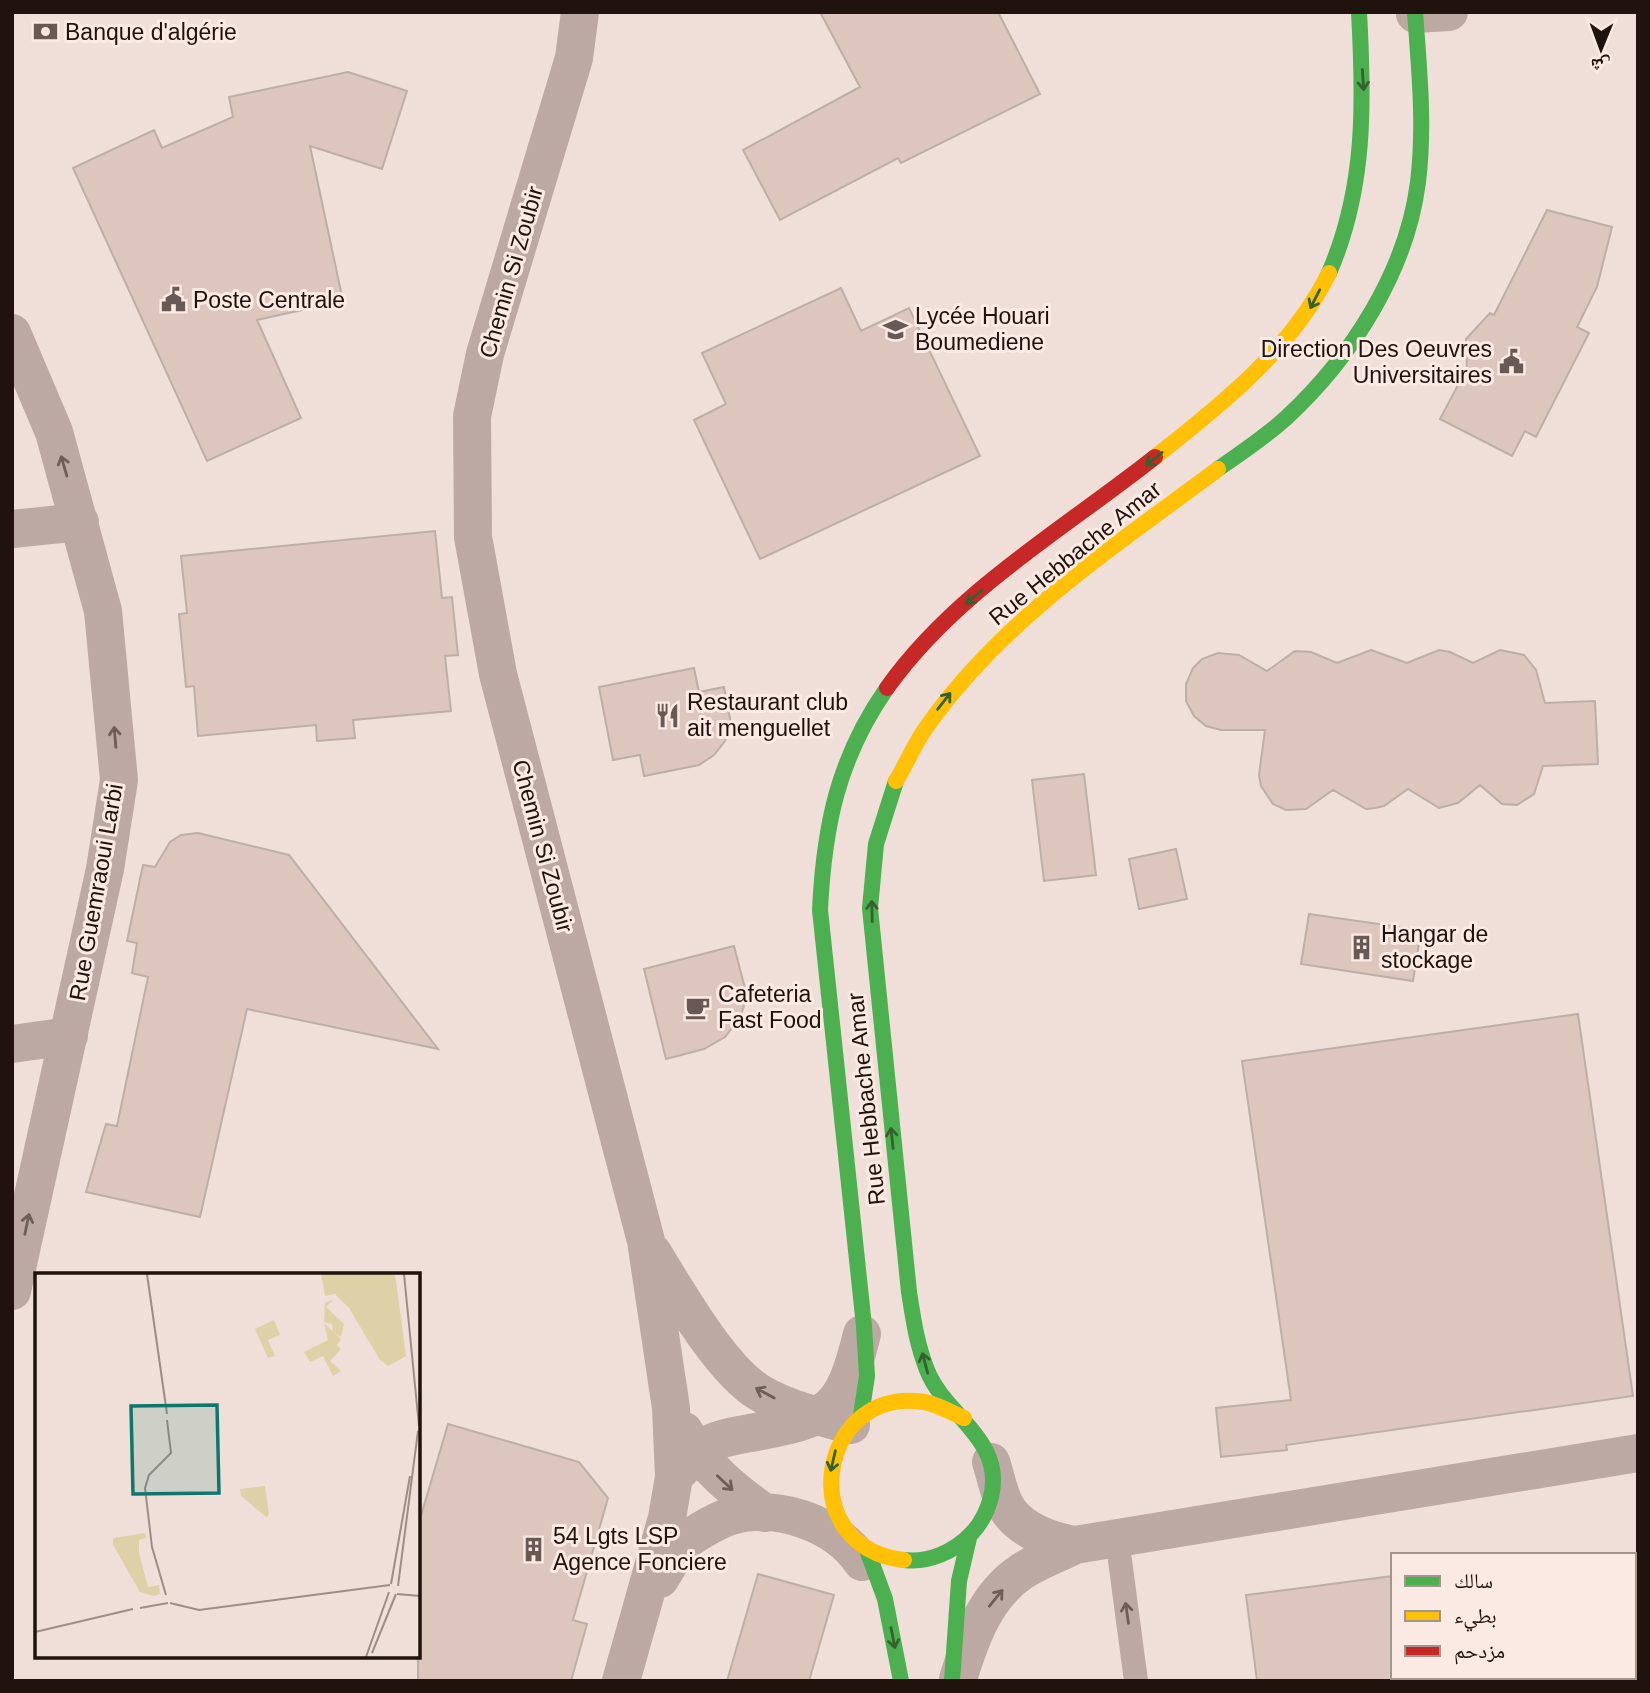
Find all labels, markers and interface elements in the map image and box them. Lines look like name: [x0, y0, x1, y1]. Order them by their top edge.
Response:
north arrow: [1566, 14, 1636, 84]
bank icon: Banque d'algérie: [31, 18, 59, 46]
place label: Banque d'algérie: [65, 19, 237, 45]
text: ش: [1590, 54, 1611, 76]
one-way arrow: [1357, 69, 1370, 91]
street label: Chemin Si Zoubir: [474, 183, 548, 361]
public building icon: Poste Centrale: [159, 286, 187, 314]
place label: Poste Centrale: [193, 287, 345, 313]
one-way arrow: [1307, 288, 1321, 309]
place label: Lycée Houari Boumediene: [915, 303, 1050, 355]
school or university icon: Lycée Houari Boumediene: [881, 315, 909, 343]
place label: Direction Des Oeuvres Universitaires: [1261, 336, 1492, 388]
public building icon: Direction Des Oeuvres Universitaires: [1498, 348, 1526, 376]
one-way arrow: [1146, 451, 1164, 466]
one-way arrow: [57, 455, 70, 477]
street label: Rue Hebbache Amar: [984, 475, 1166, 630]
one-way arrow: [965, 589, 983, 605]
place label: Restaurant club ait menguellet: [687, 689, 848, 741]
one-way arrow: [936, 692, 951, 710]
restaurant icon: Restaurant club ait menguellet: [653, 701, 681, 729]
one-way arrow: [108, 726, 121, 749]
street label: Chemin Si Zoubir: [507, 757, 579, 936]
street label: Rue Guemraoui Larbi: [64, 781, 128, 1003]
one-way arrow: [865, 900, 879, 923]
place label: Hangar de stockage: [1381, 921, 1488, 973]
building icon: Hangar de stockage: [1347, 933, 1375, 961]
place label: Cafeteria Fast Food: [718, 981, 822, 1033]
street label: Rue Hebbache Amar: [842, 991, 890, 1207]
cafe icon: Cafeteria Fast Food: [684, 993, 712, 1021]
one-way arrow: [885, 1127, 898, 1150]
one-way arrow: [21, 1213, 34, 1236]
inset map: [35, 1273, 420, 1658]
one-way arrow: [918, 1352, 931, 1375]
one-way arrow: [755, 1386, 775, 1400]
one-way arrow: [826, 1449, 839, 1472]
one-way arrow: [716, 1474, 733, 1491]
place label: 54 Lgts LSP Agence Fonciere: [553, 1523, 727, 1575]
building icon: 54 Lgts LSP Agence Fonciere: [519, 1535, 547, 1563]
legend: [1391, 1553, 1636, 1679]
text: سالك: [1454, 1569, 1493, 1592]
one-way arrow: [989, 1589, 1004, 1607]
one-way arrow: [1120, 1602, 1133, 1625]
text: بطيء: [1454, 1604, 1497, 1632]
one-way arrow: [886, 1626, 900, 1649]
text: مزدحم: [1454, 1639, 1505, 1665]

